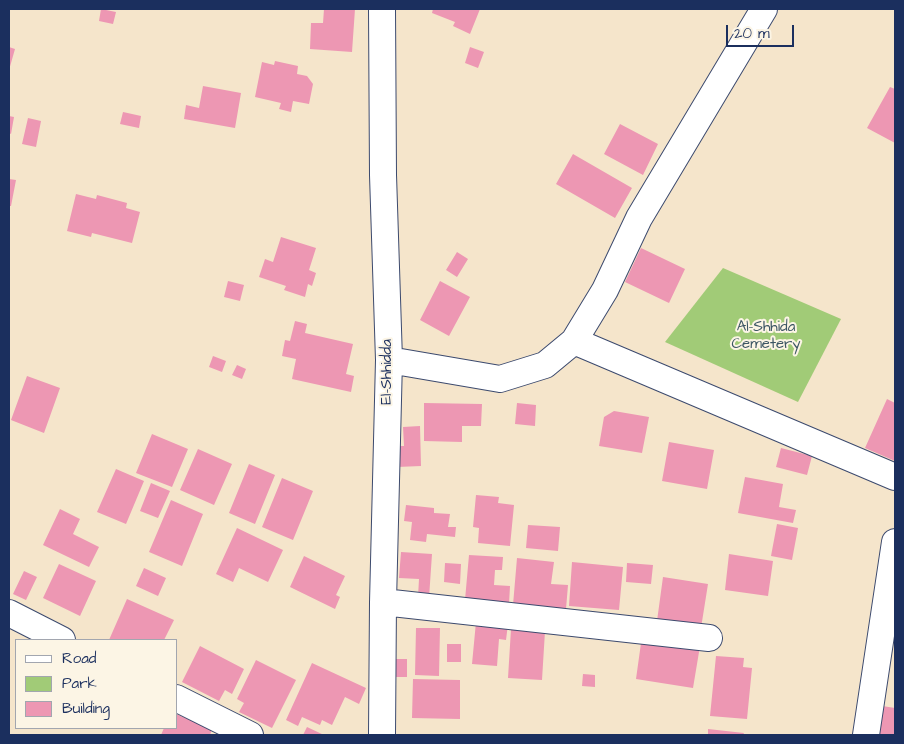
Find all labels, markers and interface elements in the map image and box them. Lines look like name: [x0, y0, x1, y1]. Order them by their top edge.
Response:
scale bar: [729, 15, 796, 47]
text: 20 m: [734, 23, 770, 44]
park label: Al-Shhida Cemetery: [731, 319, 801, 354]
street label: El-Shhidda: [379, 339, 397, 405]
legend: [15, 639, 178, 729]
text: Road: [62, 648, 96, 669]
text: Park: [62, 673, 97, 694]
text: Building: [62, 698, 110, 719]

